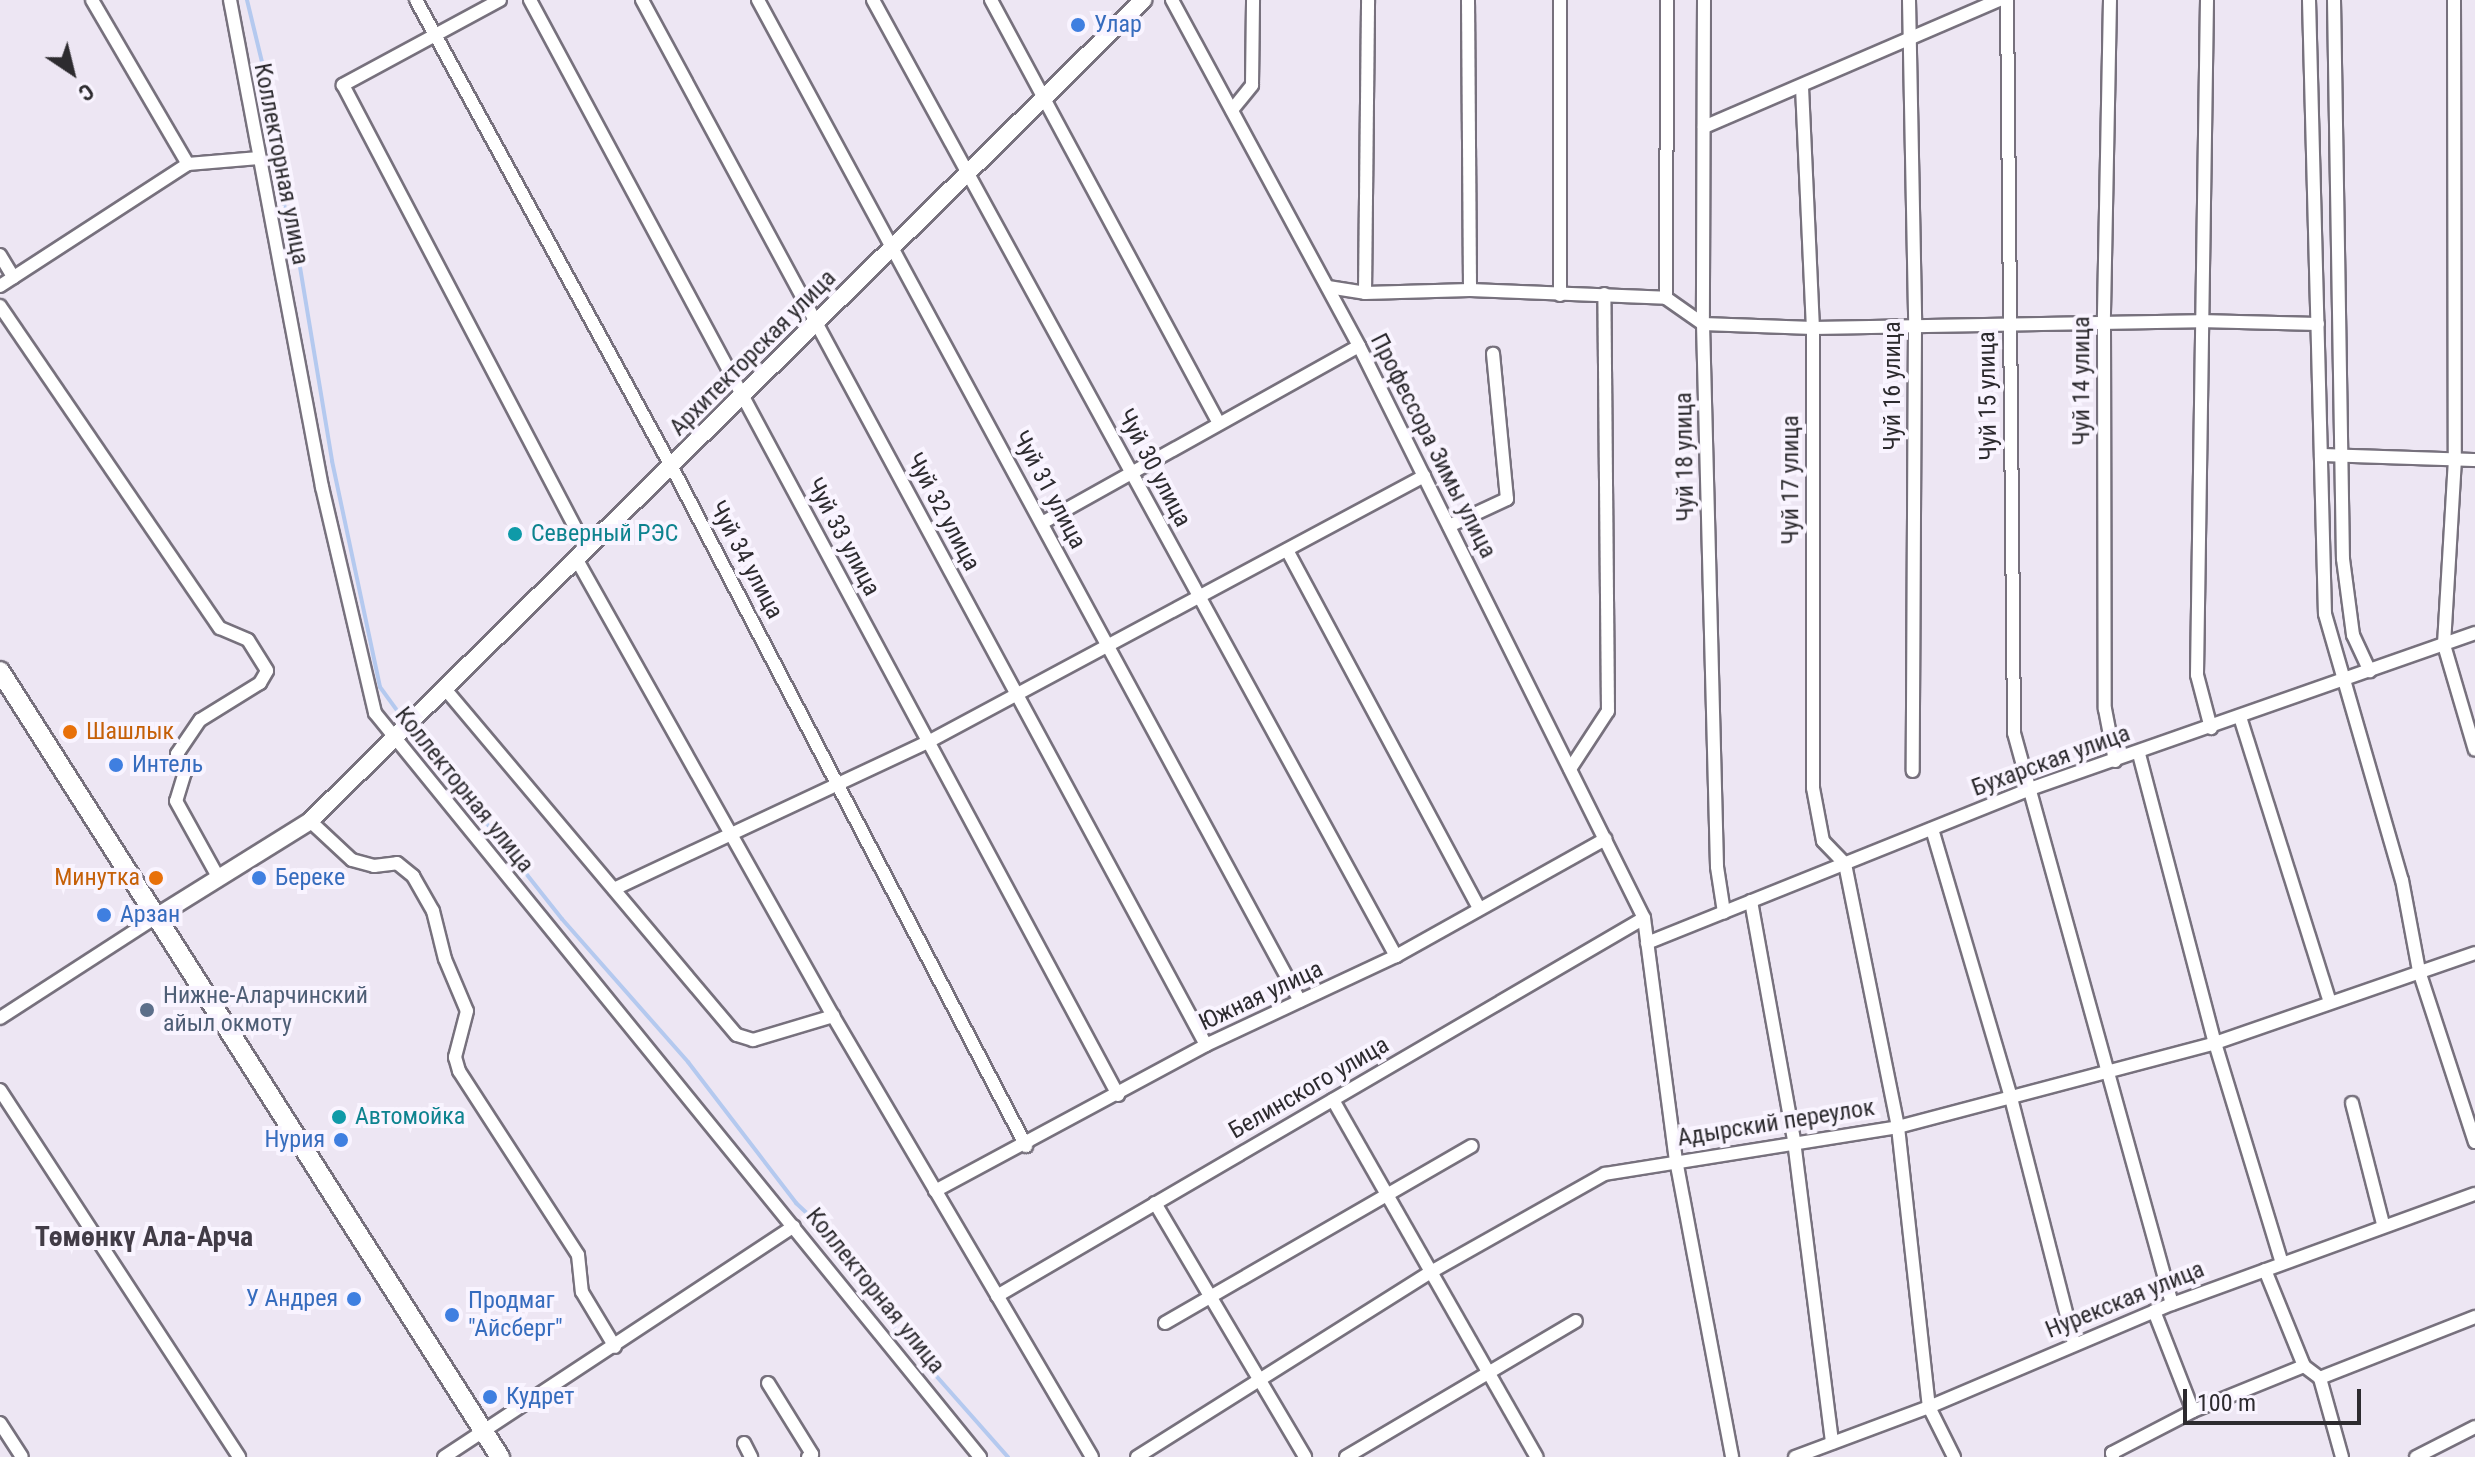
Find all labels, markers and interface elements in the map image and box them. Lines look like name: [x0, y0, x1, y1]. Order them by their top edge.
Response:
place label: Улар: [1094, 11, 1142, 39]
marker: Улар: [1069, 16, 1087, 34]
north arrow: [32, 32, 112, 112]
street label: Коллекторная улица: [247, 61, 315, 267]
text: С: [74, 78, 98, 106]
street label: Архитекторская улица: [664, 264, 842, 442]
street label: Чуй 14 улица: [2068, 316, 2096, 446]
street label: Чуй 16 улица: [1879, 321, 1907, 451]
street label: Профессора Зимы улица: [1364, 329, 1502, 563]
street label: Чуй 15 улица: [1972, 331, 2004, 461]
street label: Чуй 18 улица: [1669, 392, 1701, 522]
street label: Чуй 30 улица: [1111, 404, 1197, 532]
street label: Чуй 17 улица: [1777, 415, 1805, 545]
street label: Чуй 31 улица: [1006, 426, 1092, 554]
street label: Чуй 32 улица: [900, 448, 986, 576]
street label: Чуй 33 улица: [800, 473, 886, 601]
street label: Чуй 34 улица: [703, 496, 789, 624]
place label: Северный РЭС: [531, 520, 678, 548]
marker: Северный РЭС: [506, 525, 524, 543]
street label: Коллекторная улица: [388, 701, 540, 879]
place label: Шашлык: [86, 718, 174, 746]
street label: Бухарская улица: [1968, 719, 2134, 803]
marker: Шашлык: [61, 723, 79, 741]
place label: Интель: [132, 751, 203, 779]
marker: Интель: [107, 756, 125, 774]
place label: Минутка: [54, 864, 140, 892]
place label: Береке: [275, 864, 345, 892]
marker: Минутка: [147, 869, 165, 887]
marker: Береке: [250, 869, 268, 887]
place label: Арзан: [120, 901, 180, 929]
marker: Арзан: [95, 906, 113, 924]
street label: Южная улица: [1195, 955, 1327, 1037]
place label: Нижне-Аларчинский айыл окмоту: [163, 982, 368, 1038]
marker: Нижне-Аларчинский айыл окмоту: [138, 1001, 156, 1019]
street label: Белинского улица: [1224, 1031, 1394, 1145]
street label: Адырский переулок: [1675, 1093, 1877, 1153]
place label: Автомойка: [355, 1103, 465, 1131]
marker: Автомойка: [330, 1108, 348, 1126]
place label: Нурия: [264, 1126, 325, 1154]
marker: Нурия: [332, 1131, 350, 1149]
street label: Коллекторная улица: [799, 1202, 951, 1380]
district label: Төмөнкү Ала-Арча: [35, 1220, 253, 1254]
street label: Нурекская улица: [2041, 1255, 2209, 1345]
place label: У Андрея: [246, 1285, 338, 1313]
place label: Продмаг "Айсберг": [468, 1287, 563, 1343]
marker: У Андрея: [345, 1290, 363, 1308]
marker: Продмаг "Айсберг": [443, 1306, 461, 1324]
scale bar: [2187, 1373, 2365, 1423]
place label: Кудрет: [506, 1383, 574, 1411]
marker: Кудрет: [481, 1388, 499, 1406]
text: 100 m: [2197, 1389, 2256, 1417]

